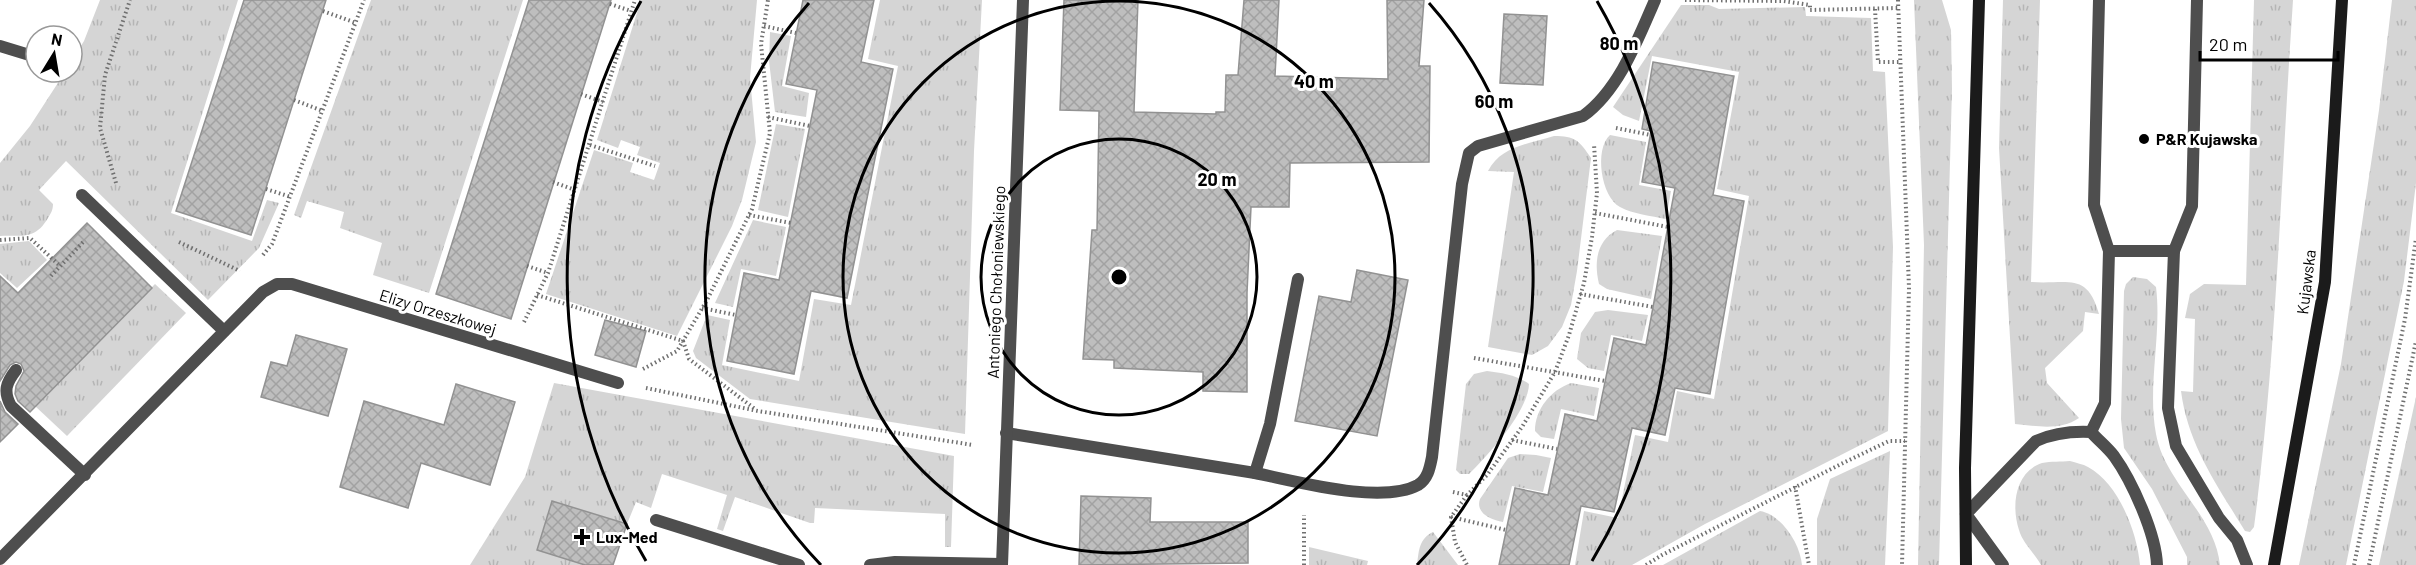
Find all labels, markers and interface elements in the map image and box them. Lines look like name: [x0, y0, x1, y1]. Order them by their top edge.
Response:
north arrow: [24, 24, 84, 84]
scale bar: [2200, 24, 2338, 62]
text: N: [50, 28, 64, 49]
text: 80 m: [1600, 32, 1638, 54]
text: 20 m: [2209, 33, 2247, 55]
text: 40 m: [1294, 70, 1334, 92]
text: 60 m: [1475, 90, 1513, 112]
place label: P&R Kujawska: [2156, 129, 2258, 148]
marker: P&R Kujawska: [2137, 132, 2151, 146]
text: 20 m: [1198, 168, 1236, 190]
street label: Antoniego Chołoniewskiego: [983, 185, 1008, 379]
street label: Kujawska: [2292, 248, 2319, 315]
centre of rings: [1109, 267, 1129, 287]
street label: Elizy Orzeszkowej: [377, 285, 499, 338]
place label: Lux-Med: [596, 527, 658, 546]
marker: Lux-Med: [573, 528, 591, 546]

